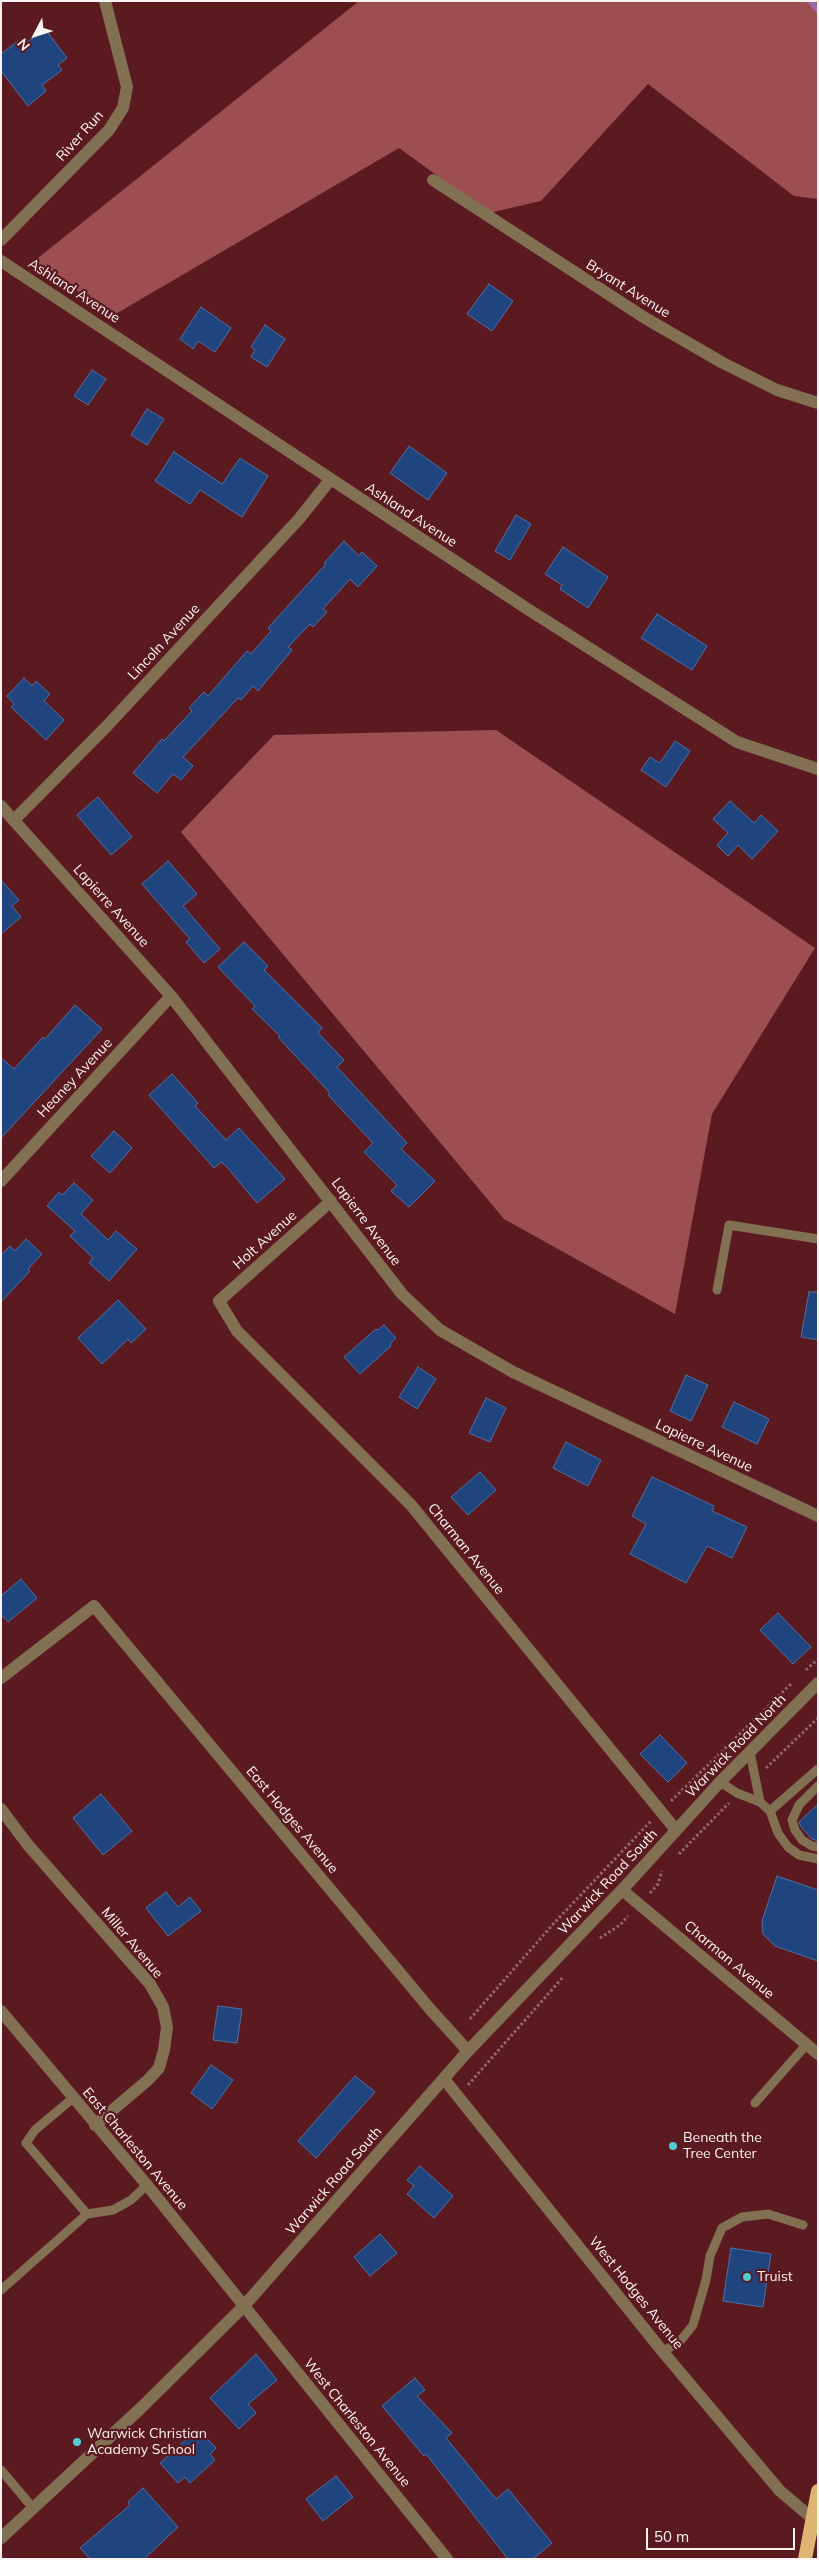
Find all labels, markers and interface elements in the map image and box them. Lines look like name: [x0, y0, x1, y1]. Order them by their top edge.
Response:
north arrow: [10, 10, 60, 60]
text: N: [13, 35, 34, 54]
street label: River Run: [53, 107, 107, 165]
street label: Ashland Avenue: [25, 255, 123, 327]
street label: Bryant Avenue: [583, 256, 673, 322]
street label: Ashland Avenue: [362, 479, 460, 551]
street label: Lincoln Avenue: [124, 600, 204, 684]
street label: Lapierre Avenue: [69, 861, 153, 951]
street label: Heaney Avenue: [34, 1035, 116, 1121]
street label: Lapierre Avenue: [328, 1175, 404, 1269]
street label: Holt Avenue: [230, 1207, 300, 1273]
street label: Lapierre Avenue: [653, 1416, 755, 1476]
street label: Charman Avenue: [424, 1500, 508, 1598]
street label: Warwick Road North: [682, 1691, 790, 1801]
street label: East Hodges Avenue: [242, 1763, 342, 1877]
street label: Warwick Road South: [555, 1826, 661, 1938]
street label: Miller Avenue: [98, 1904, 166, 1982]
street label: Charman Avenue: [680, 1917, 778, 2003]
street label: East Charleston Avenue: [79, 2084, 191, 2214]
street label: Warwick Road South: [282, 2123, 386, 2239]
place label: Beneath the Tree Center: [683, 2130, 762, 2162]
marker: Beneath the Tree Center: [667, 2140, 679, 2152]
street label: West Hodges Avenue: [585, 2233, 687, 2353]
place label: Truist: [757, 2269, 793, 2285]
marker: Truist: [741, 2271, 753, 2283]
street label: West Charleston Avenue: [300, 2355, 414, 2491]
place label: Warwick Christian Academy School: [87, 2426, 207, 2458]
marker: Warwick Christian Academy School: [71, 2436, 83, 2448]
scale bar: [649, 2518, 798, 2550]
text: 50 m: [654, 2527, 689, 2546]

